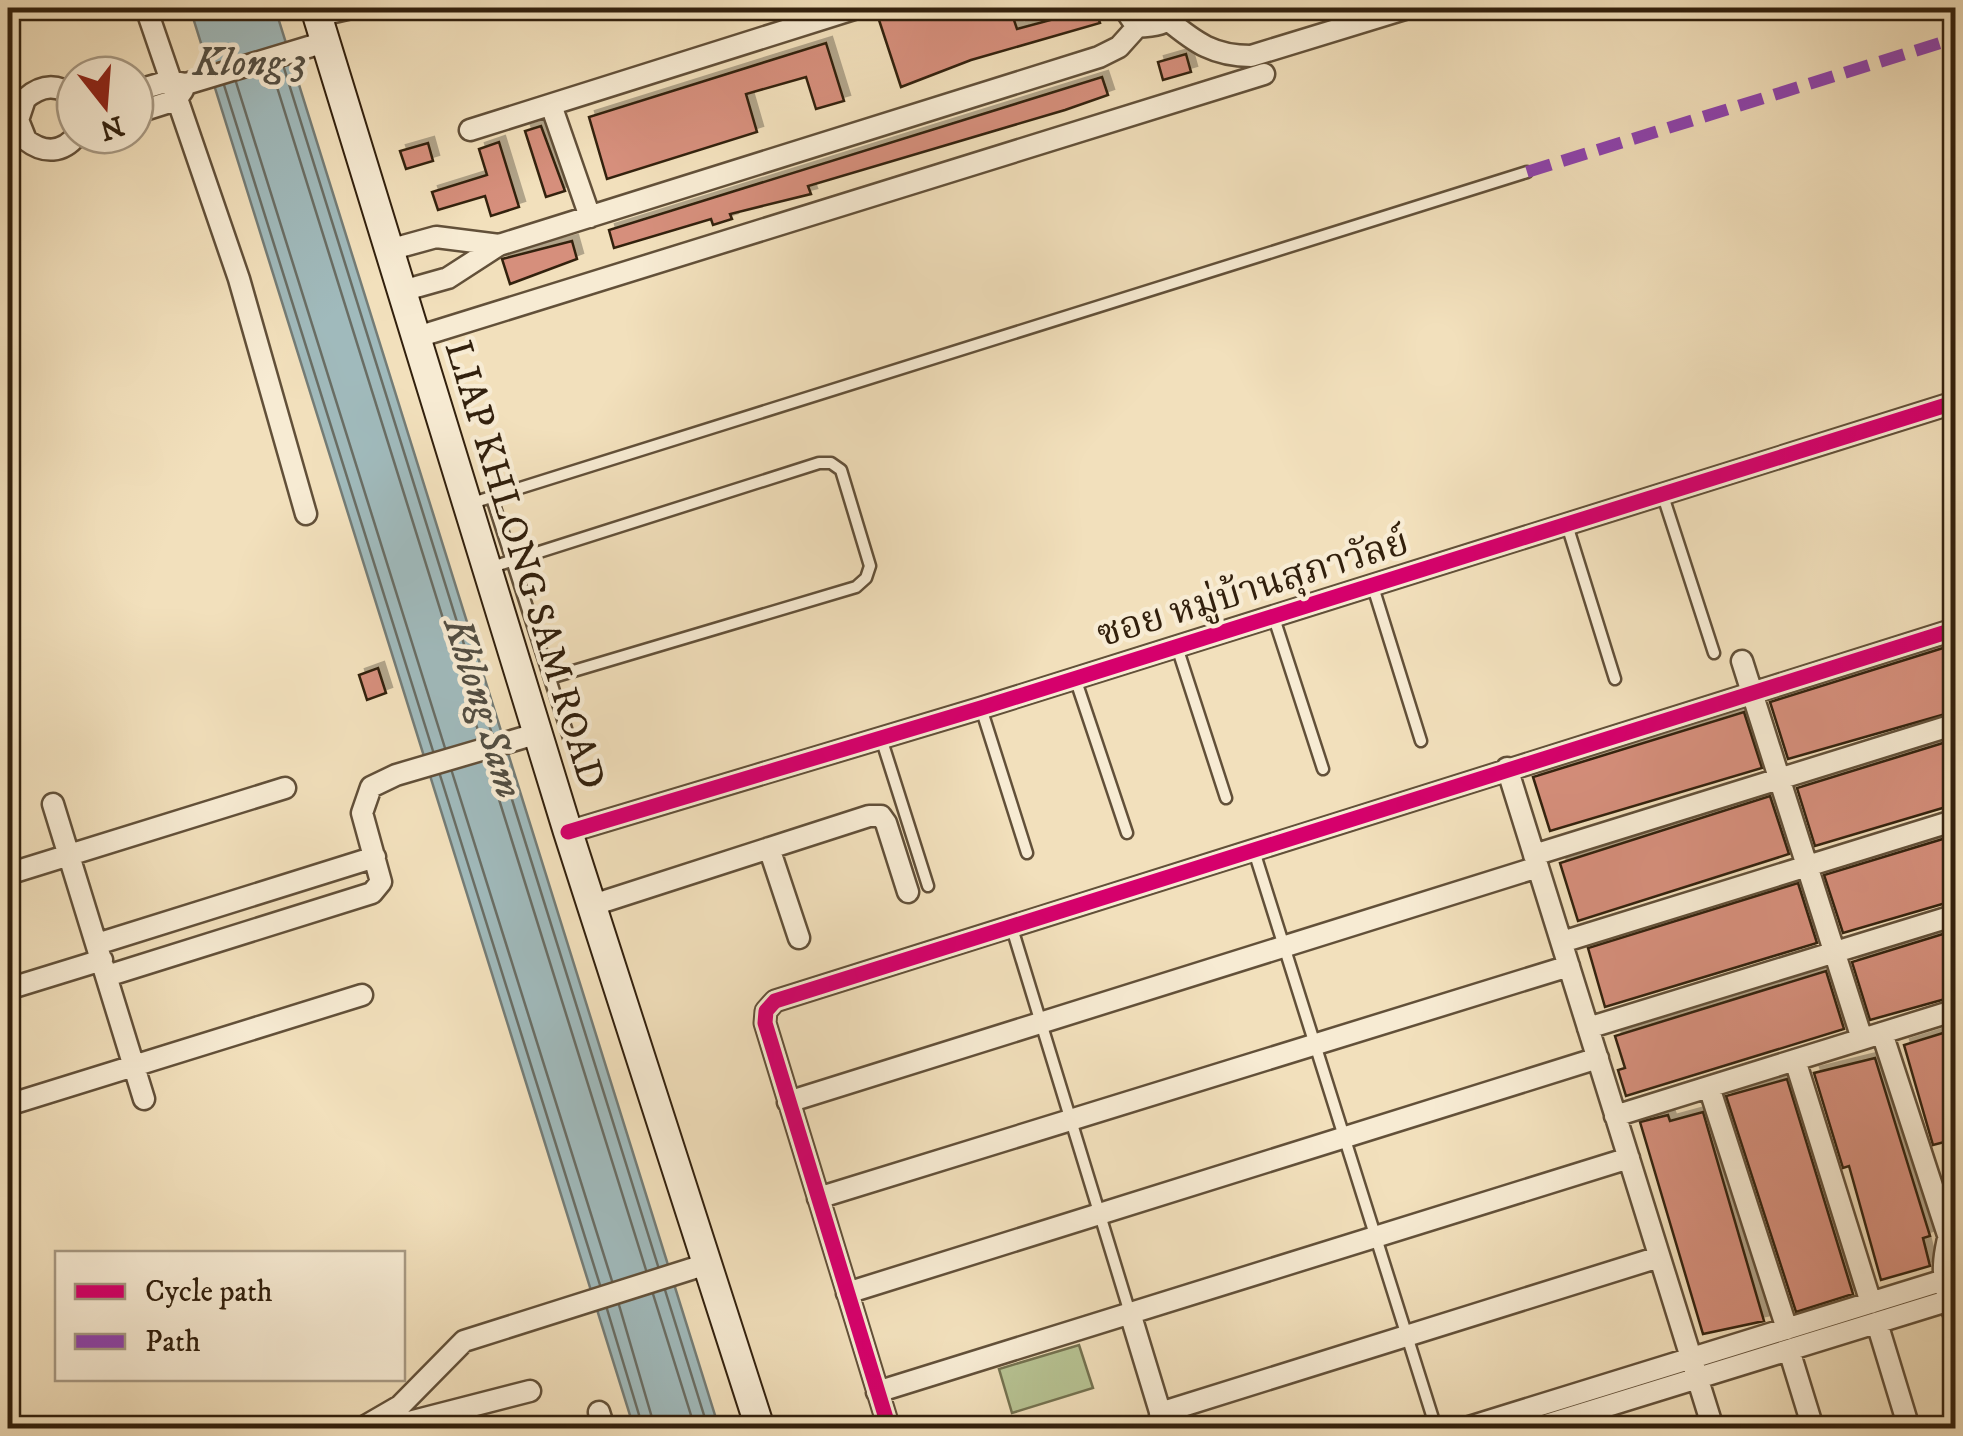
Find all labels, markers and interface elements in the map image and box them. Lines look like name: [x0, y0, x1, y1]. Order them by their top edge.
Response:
water label: Klong 3: [191, 39, 307, 89]
north arrow: [55, 55, 155, 155]
text: N: [96, 107, 128, 148]
street label: LIAP KHLONG SAM ROAD: [433, 335, 615, 795]
street label: ซอย หมู่บ้านสุภาวัลย์: [1091, 519, 1415, 659]
water label: Khlong Sam: [430, 609, 533, 805]
legend: [55, 1251, 405, 1381]
text: Cycle path: [145, 1274, 273, 1311]
text: Path: [145, 1324, 201, 1361]

